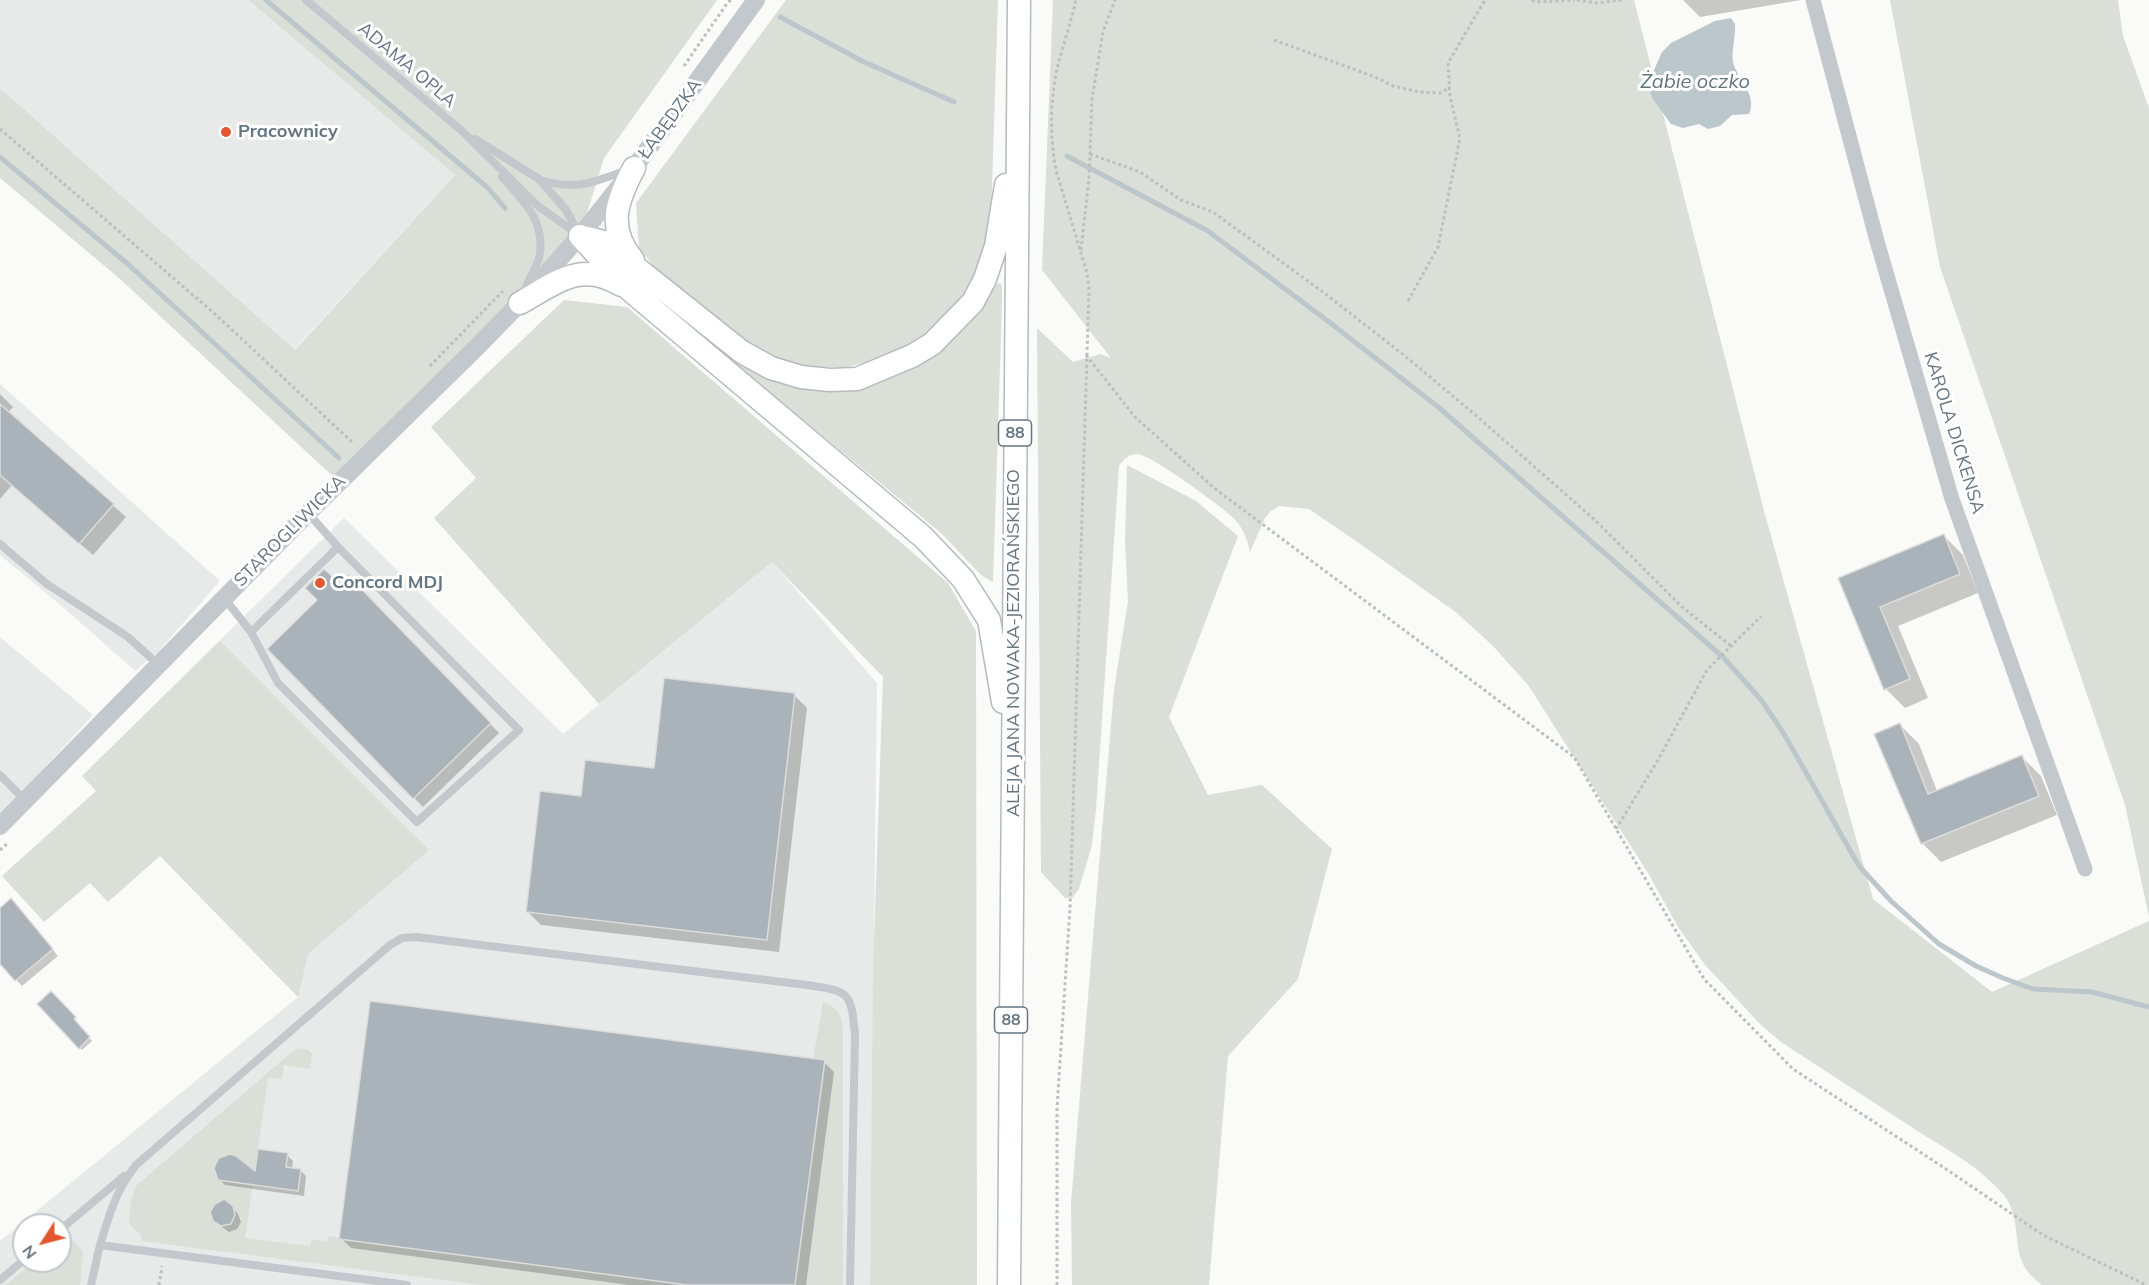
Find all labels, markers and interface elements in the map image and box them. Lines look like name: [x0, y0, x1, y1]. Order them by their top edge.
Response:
street label: ADAMA OPLA: [354, 18, 460, 112]
water label: Żabie oczko: [1640, 70, 1750, 94]
street label: ŁABĘDZKA: [634, 75, 706, 163]
place label: Pracownicy: [238, 121, 338, 143]
marker: Pracownicy: [219, 125, 233, 139]
street label: KAROLA DICKENSA: [1919, 349, 1989, 517]
road number: 88: [998, 420, 1032, 446]
street label: ALEJA JANA NOWAKA-JEZIORAŃSKIEGO: [1003, 469, 1025, 817]
street label: STAROGLIWICKA: [230, 471, 350, 591]
place label: Concord MDJ: [332, 572, 443, 594]
marker: Concord MDJ: [313, 576, 327, 590]
road number: 88: [994, 1007, 1028, 1033]
north arrow: [12, 1213, 72, 1273]
text: N: [17, 1242, 41, 1263]

